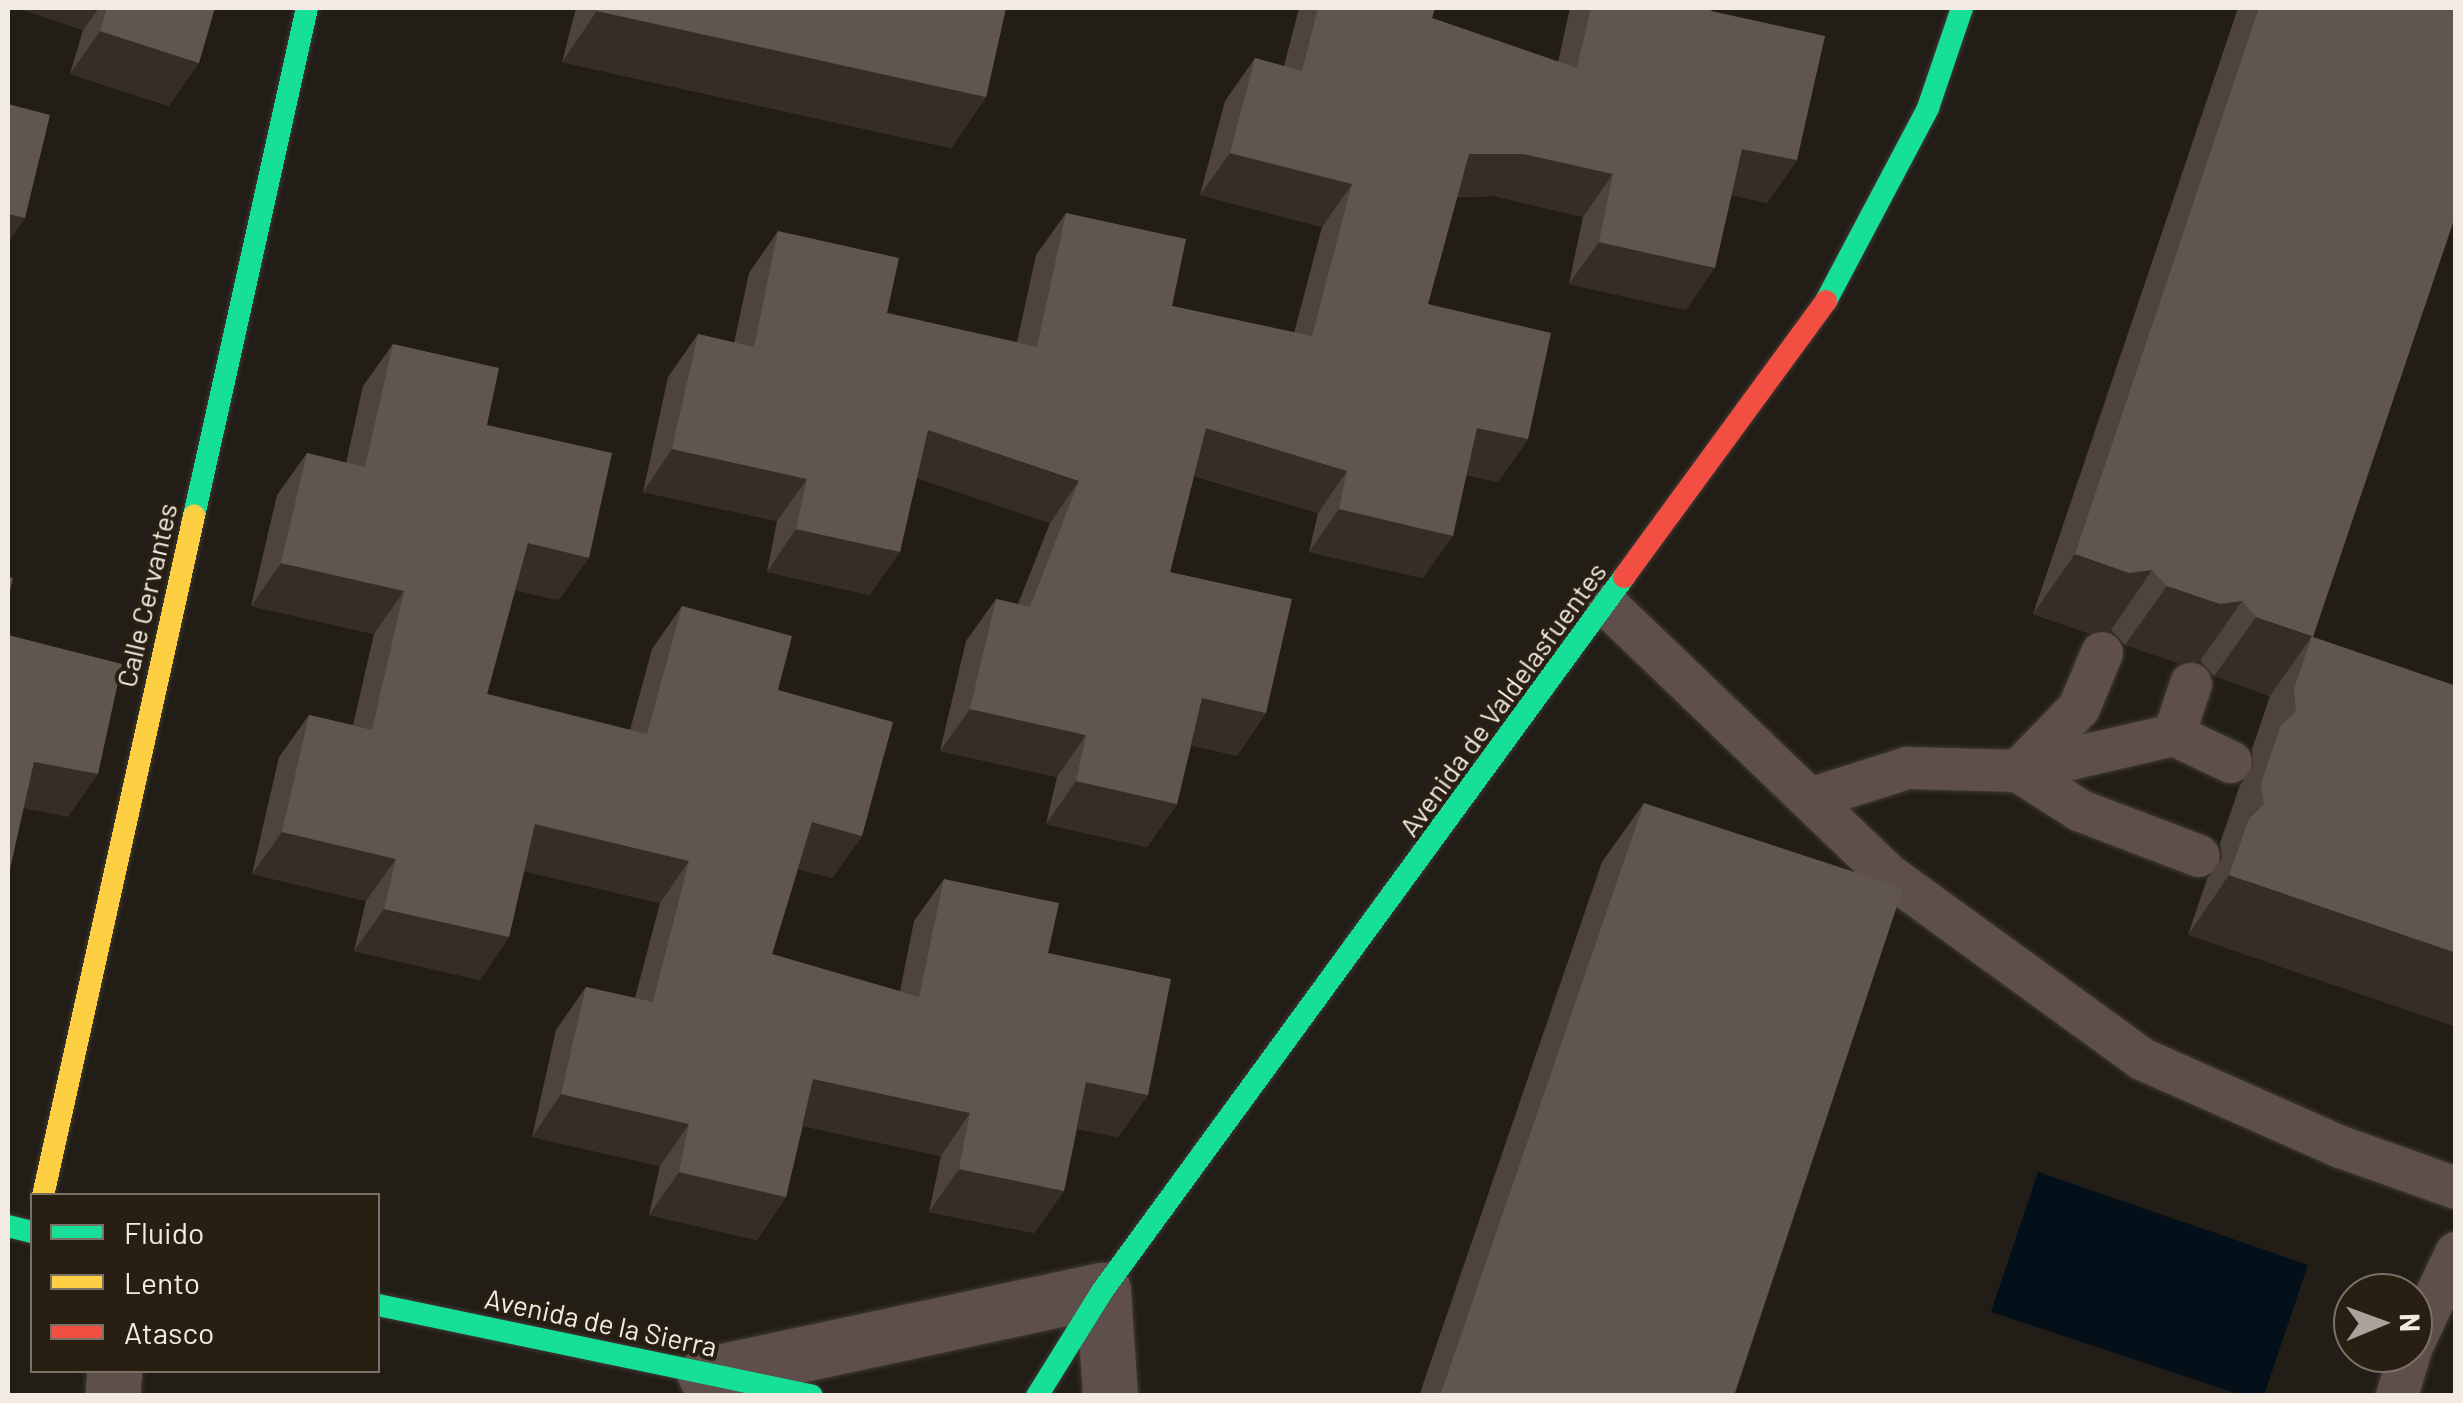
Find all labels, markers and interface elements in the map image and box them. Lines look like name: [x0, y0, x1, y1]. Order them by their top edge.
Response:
street label: Calle Cervantes: [109, 500, 183, 690]
street label: Avenida de Valdelasfuentes: [1391, 555, 1613, 843]
legend: [30, 1193, 380, 1373]
text: Fluido: [124, 1214, 204, 1250]
text: Lento: [124, 1264, 200, 1300]
north arrow: [2333, 1273, 2433, 1373]
street label: Avenida de la Sierra: [482, 1281, 720, 1363]
text: N: [2394, 1313, 2428, 1332]
text: Atasco: [124, 1314, 214, 1350]

